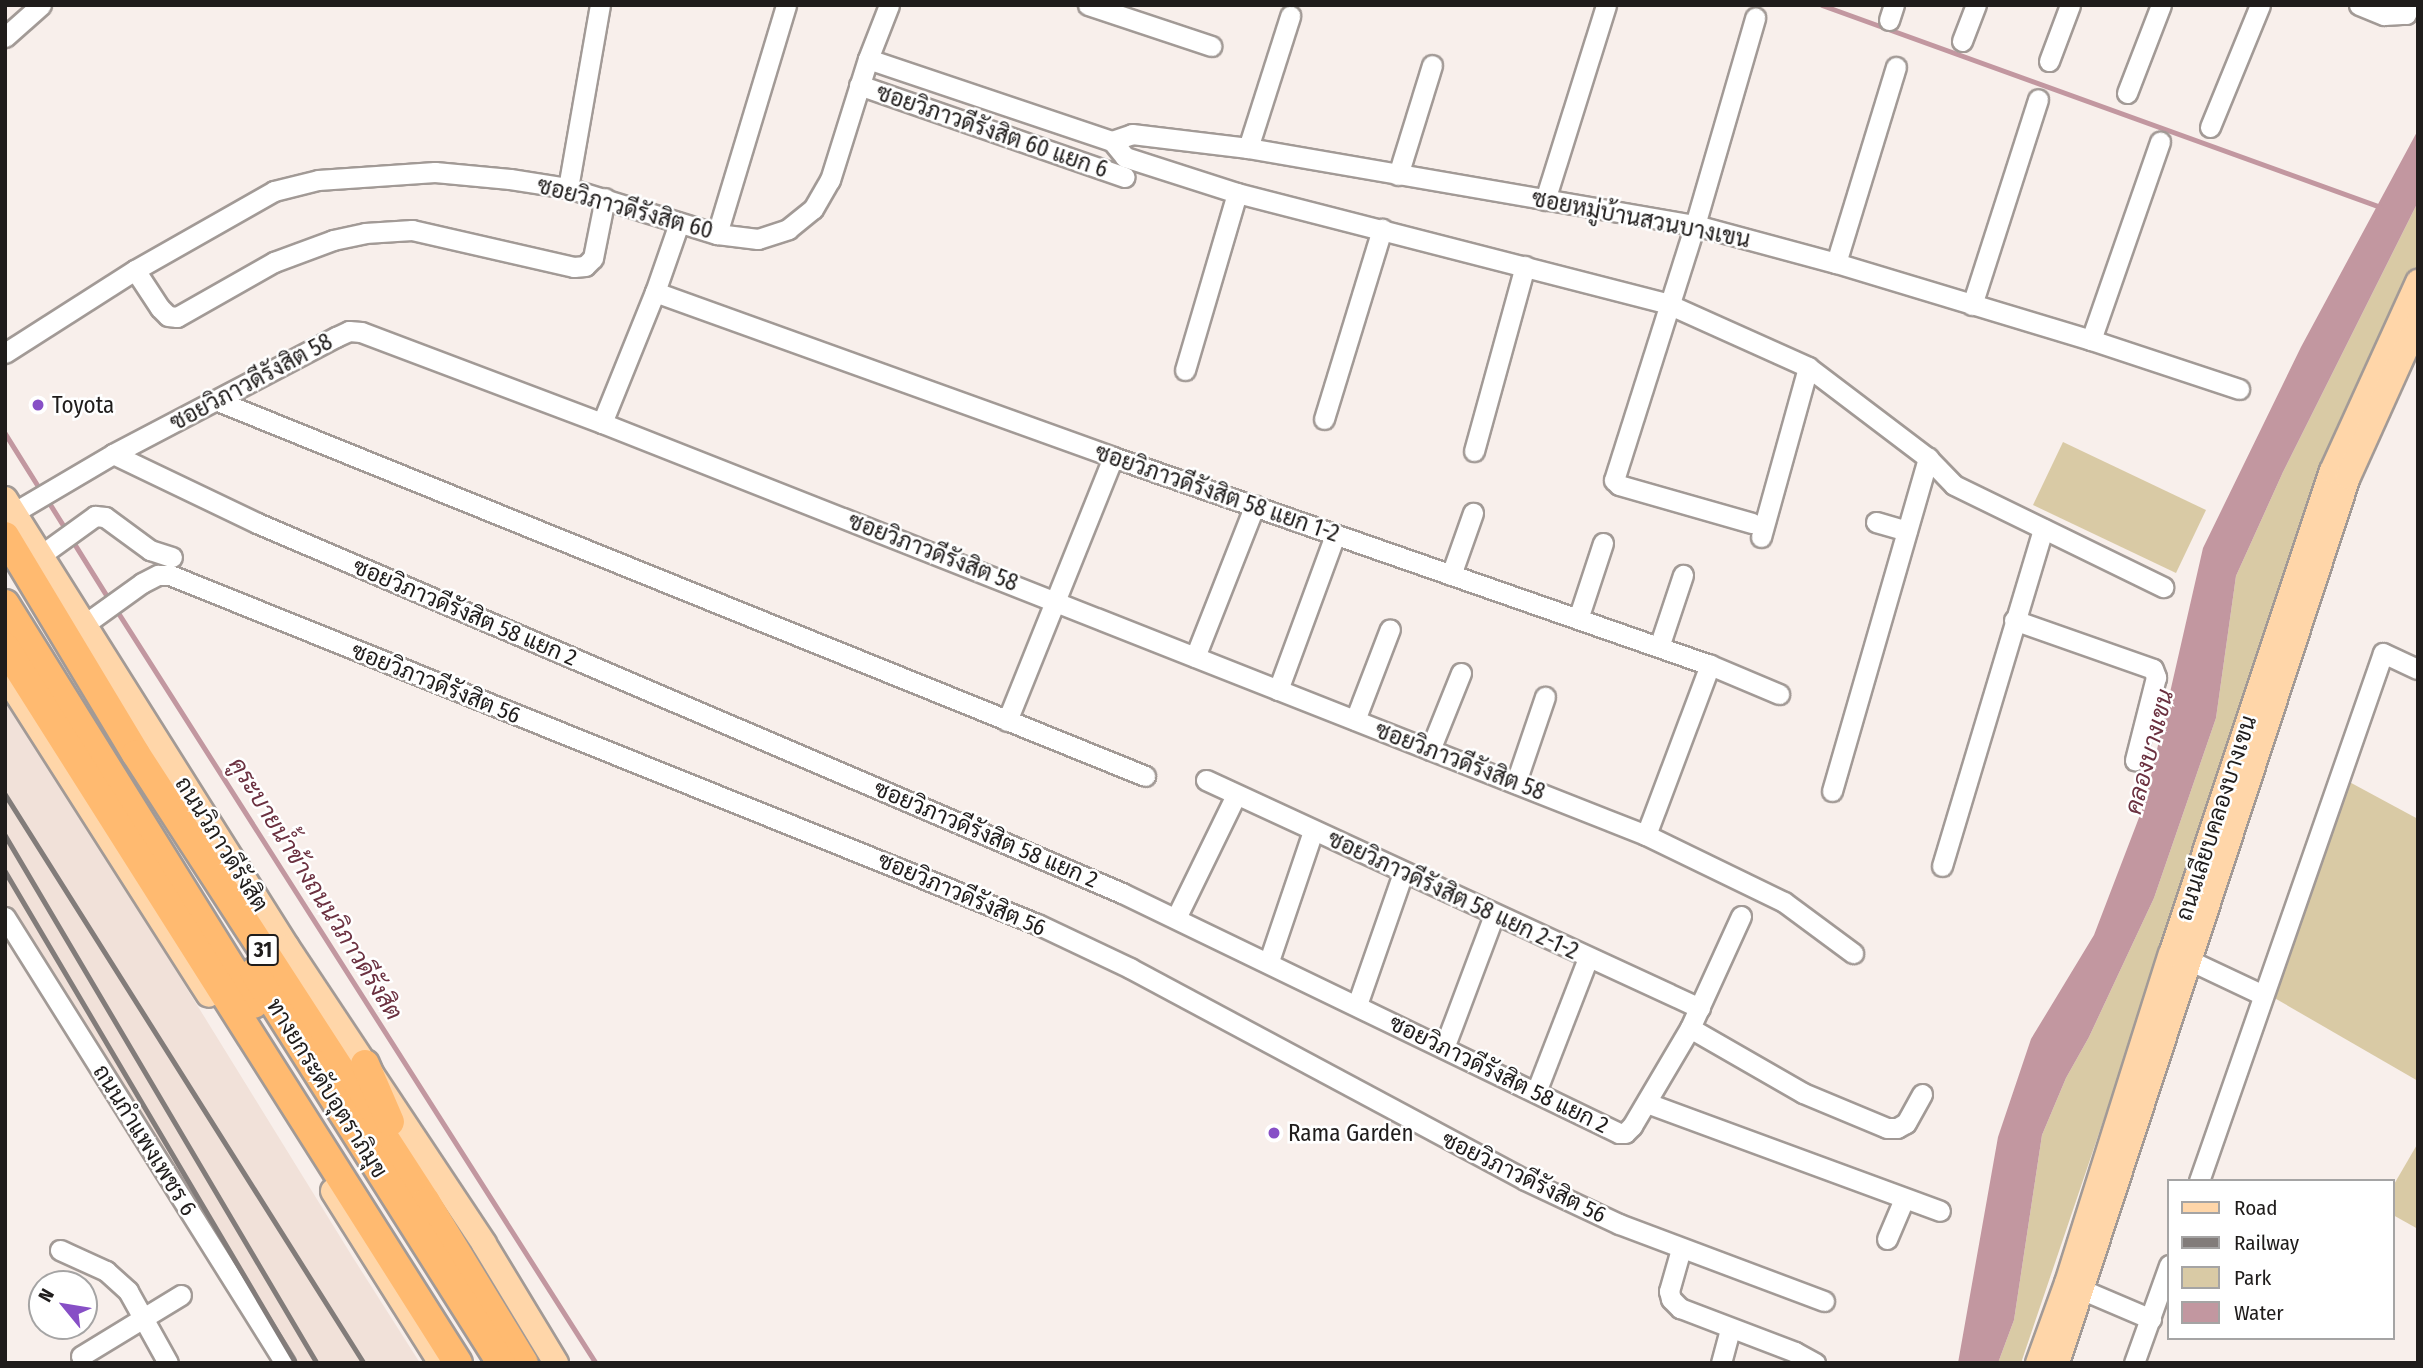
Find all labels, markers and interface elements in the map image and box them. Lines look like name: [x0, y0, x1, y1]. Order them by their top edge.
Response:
street label: ซอยวิภาวดีรังสิต 60 แยก 6: [873, 78, 1111, 184]
street label: ซอยวิภาวดีรังสิต 60: [534, 171, 716, 245]
street label: ซอยหมู่บ้านสวนบางเขน: [1529, 184, 1753, 254]
street label: ซอยวิภาวดีรังสิต 58: [165, 328, 337, 436]
place label: Toyota: [52, 391, 114, 419]
marker: Toyota: [30, 397, 46, 413]
street label: ซอยวิภาวดีรังสิต 58 แยก 1-2: [1091, 438, 1343, 548]
street label: ซอยวิภาวดีรังสิต 58: [844, 507, 1022, 597]
street label: ซอยวิภาวดีรังสิต 58 แยก 2: [349, 552, 581, 672]
street label: ซอยวิภาวดีรังสิต 56: [348, 637, 524, 729]
water label: คลองบางเขน: [2119, 686, 2181, 818]
street label: ถนนเลียบคลองบางเขน: [2170, 712, 2262, 924]
street label: ซอยวิภาวดีรังสิต 58: [1371, 716, 1549, 806]
water label: คูระบายน้ำข้างถนนวิภาวดีรังสิต: [222, 752, 408, 1026]
street label: ถนนวิภาวดีรังสิต: [169, 771, 275, 917]
street label: ซอยวิภาวดีรังสิต 58 แยก 2: [870, 774, 1102, 894]
street label: ซอยวิภาวดีรังสิต 58 แยก 2-1-2: [1323, 825, 1583, 965]
street label: ซอยวิภาวดีรังสิต 56: [874, 846, 1050, 942]
road number: 31: [246, 932, 280, 968]
street label: ทางยกระดับอุตราภิมุข: [261, 993, 393, 1183]
street label: ซอยวิภาวดีรังสิต 58 แยก 2: [1385, 1009, 1613, 1139]
street label: ถนนกำแพงเพชร 6: [87, 1059, 203, 1221]
place label: Rama Garden: [1288, 1119, 1414, 1147]
marker: Rama Garden: [1266, 1125, 1282, 1141]
street label: ซอยวิภาวดีรังสิต 56: [1437, 1125, 1611, 1229]
legend: [2168, 1179, 2395, 1340]
text: Road: [2234, 1195, 2278, 1221]
text: Railway: [2234, 1230, 2299, 1256]
text: Park: [2234, 1265, 2271, 1291]
north arrow: [28, 1270, 98, 1340]
text: N: [33, 1285, 59, 1306]
text: Water: [2234, 1300, 2284, 1326]

